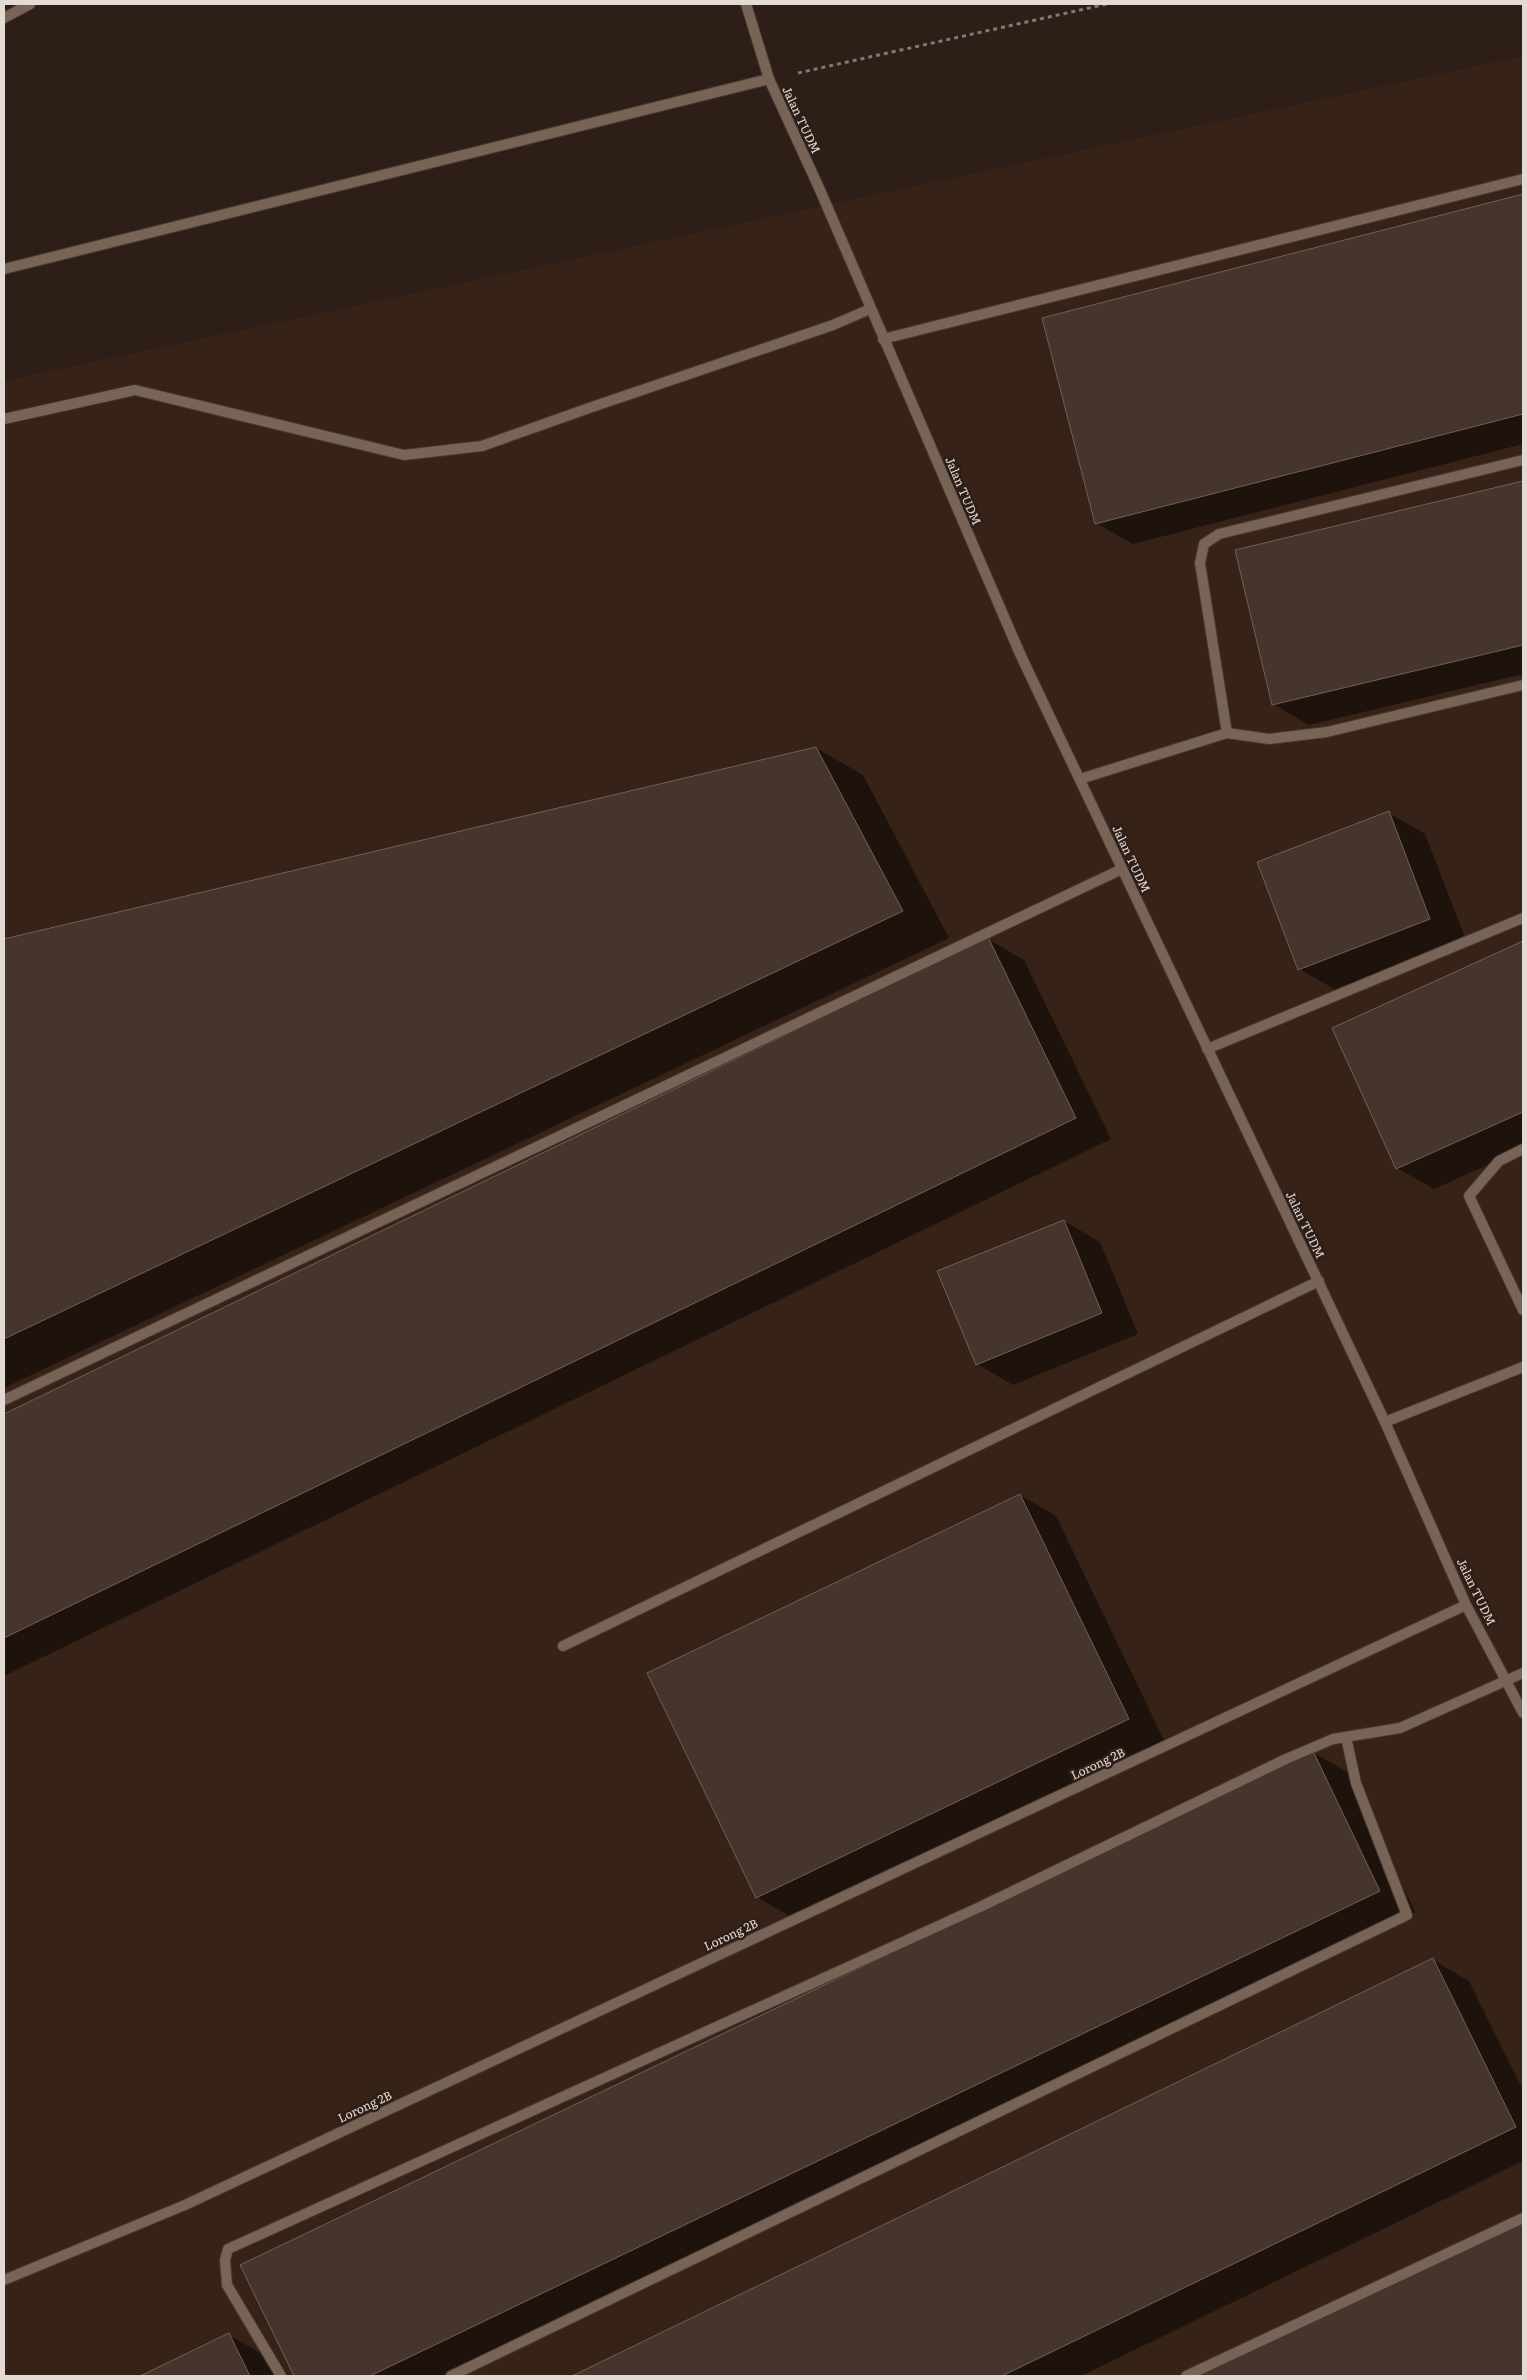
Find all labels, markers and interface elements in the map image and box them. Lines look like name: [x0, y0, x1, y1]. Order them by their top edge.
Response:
street label: Jalan TUDM: [778, 83, 825, 156]
street label: Jalan TUDM: [941, 454, 986, 528]
street label: Jalan TUDM: [1108, 822, 1155, 895]
street label: Jalan TUDM: [1282, 1188, 1330, 1261]
street label: Jalan TUDM: [1453, 1555, 1501, 1628]
street label: Lorong 2B: [1067, 1743, 1128, 1784]
street label: Lorong 2B: [700, 1914, 761, 1955]
street label: Lorong 2B: [334, 2086, 395, 2127]

